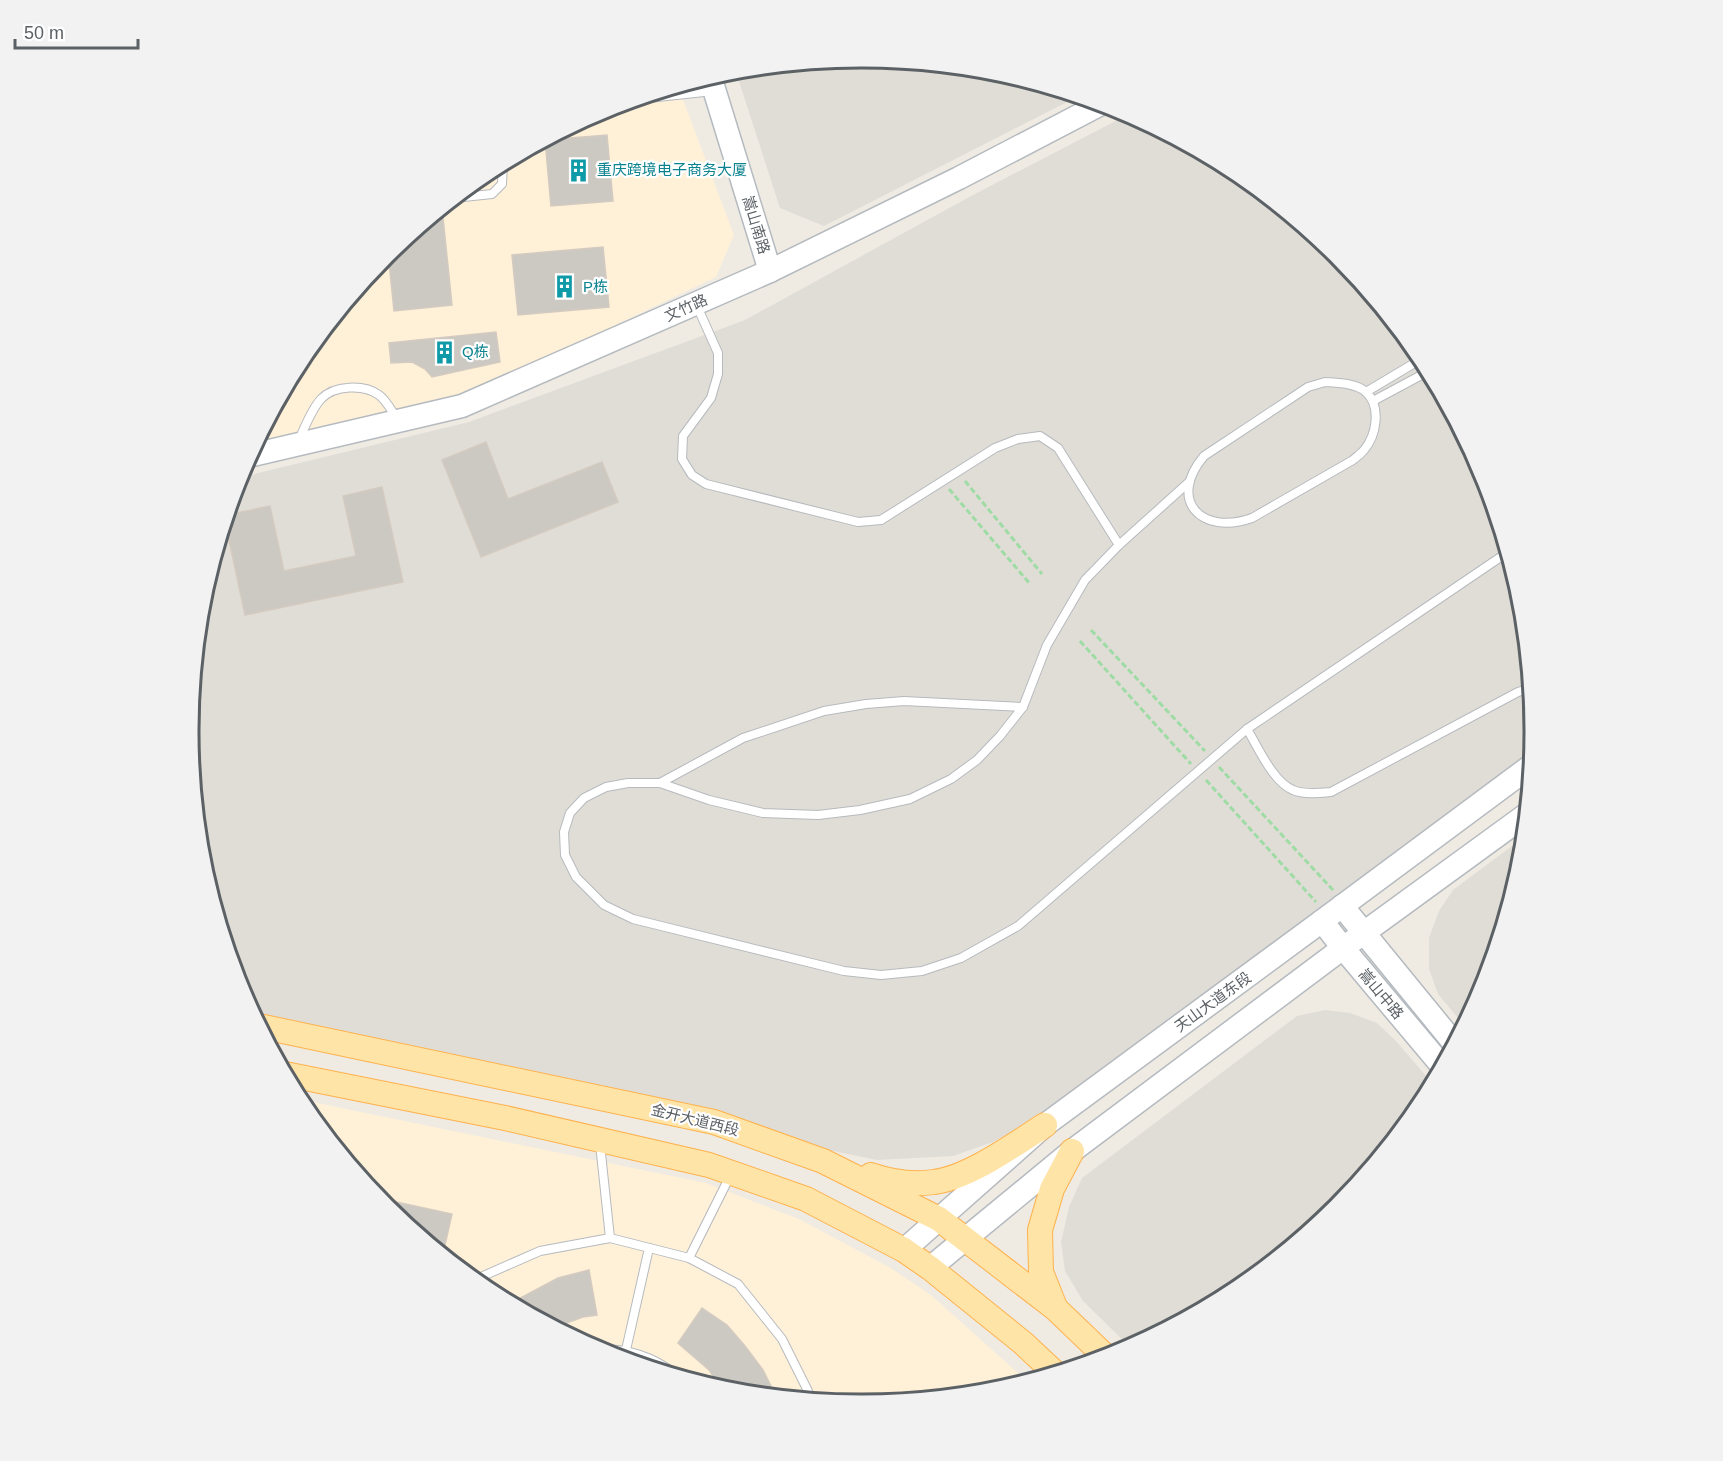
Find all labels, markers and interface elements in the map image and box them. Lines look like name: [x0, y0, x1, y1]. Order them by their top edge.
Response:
scale bar: [15, 12, 138, 50]
text: 50 m: [24, 23, 64, 43]
building icon: 重庆跨境电子商务大厦: [566, 157, 592, 183]
place label: 重庆跨境电子商务大厦: [597, 161, 747, 178]
street label: 嵩山南路: [740, 194, 773, 256]
building icon: P栋: [552, 274, 578, 300]
place label: P栋: [583, 278, 608, 295]
street label: 文竹路: [662, 291, 710, 324]
building icon: Q栋: [431, 339, 457, 365]
place label: Q栋: [462, 343, 489, 360]
street label: 嵩山中路: [1356, 965, 1407, 1022]
street label: 天山大道东段: [1171, 968, 1254, 1035]
street label: 金开大道西段: [649, 1100, 741, 1139]

